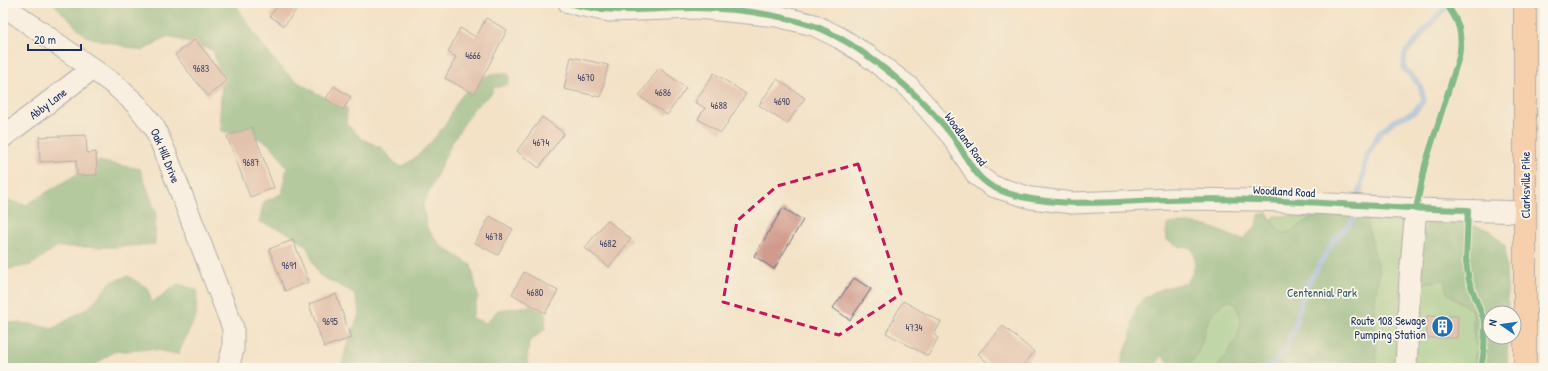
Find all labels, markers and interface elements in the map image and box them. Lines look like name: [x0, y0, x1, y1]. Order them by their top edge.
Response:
scale bar: [28, 26, 81, 52]
text: 20 m: [34, 31, 56, 48]
house number: 4666: [465, 49, 481, 62]
house number: 9683: [193, 62, 210, 75]
house number: 4670: [577, 71, 595, 84]
street label: Abby Lane: [25, 83, 70, 123]
house number: 4686: [655, 86, 671, 99]
house number: 4690: [774, 95, 790, 108]
house number: 4688: [711, 99, 727, 112]
street label: Woodland Road: [941, 109, 991, 169]
street label: Oak Hill Drive: [147, 125, 185, 186]
house number: 4674: [533, 136, 549, 149]
street label: Clarksville Pike: [1517, 151, 1534, 219]
house number: 9687: [243, 156, 260, 169]
street label: Woodland Road: [1253, 181, 1316, 201]
house number: 4678: [485, 230, 503, 243]
house number: 4682: [600, 237, 617, 250]
house number: 9691: [282, 259, 297, 272]
park label: Centennial Park: [1287, 284, 1357, 301]
house number: 4680: [527, 286, 544, 299]
north arrow: [1482, 305, 1522, 345]
place label: Route 108 Sewage Pumping Station: [1351, 312, 1426, 343]
building icon: Route 108 Sewage Pumping Station: [1429, 314, 1455, 340]
house number: 9695: [322, 315, 339, 328]
text: N: [1485, 318, 1500, 327]
house number: 4734: [906, 321, 923, 334]

